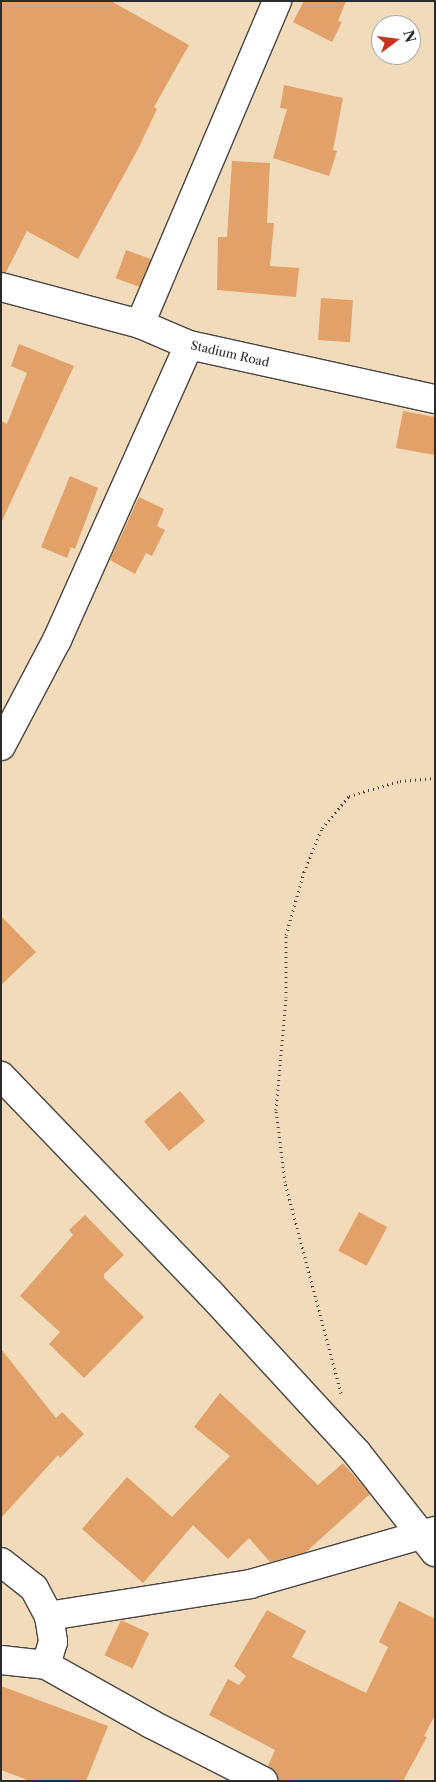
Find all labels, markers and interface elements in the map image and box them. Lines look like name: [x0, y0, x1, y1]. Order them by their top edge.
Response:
north arrow: [371, 15, 421, 65]
text: N: [399, 28, 420, 45]
street label: Stadium Road: [189, 338, 271, 370]

